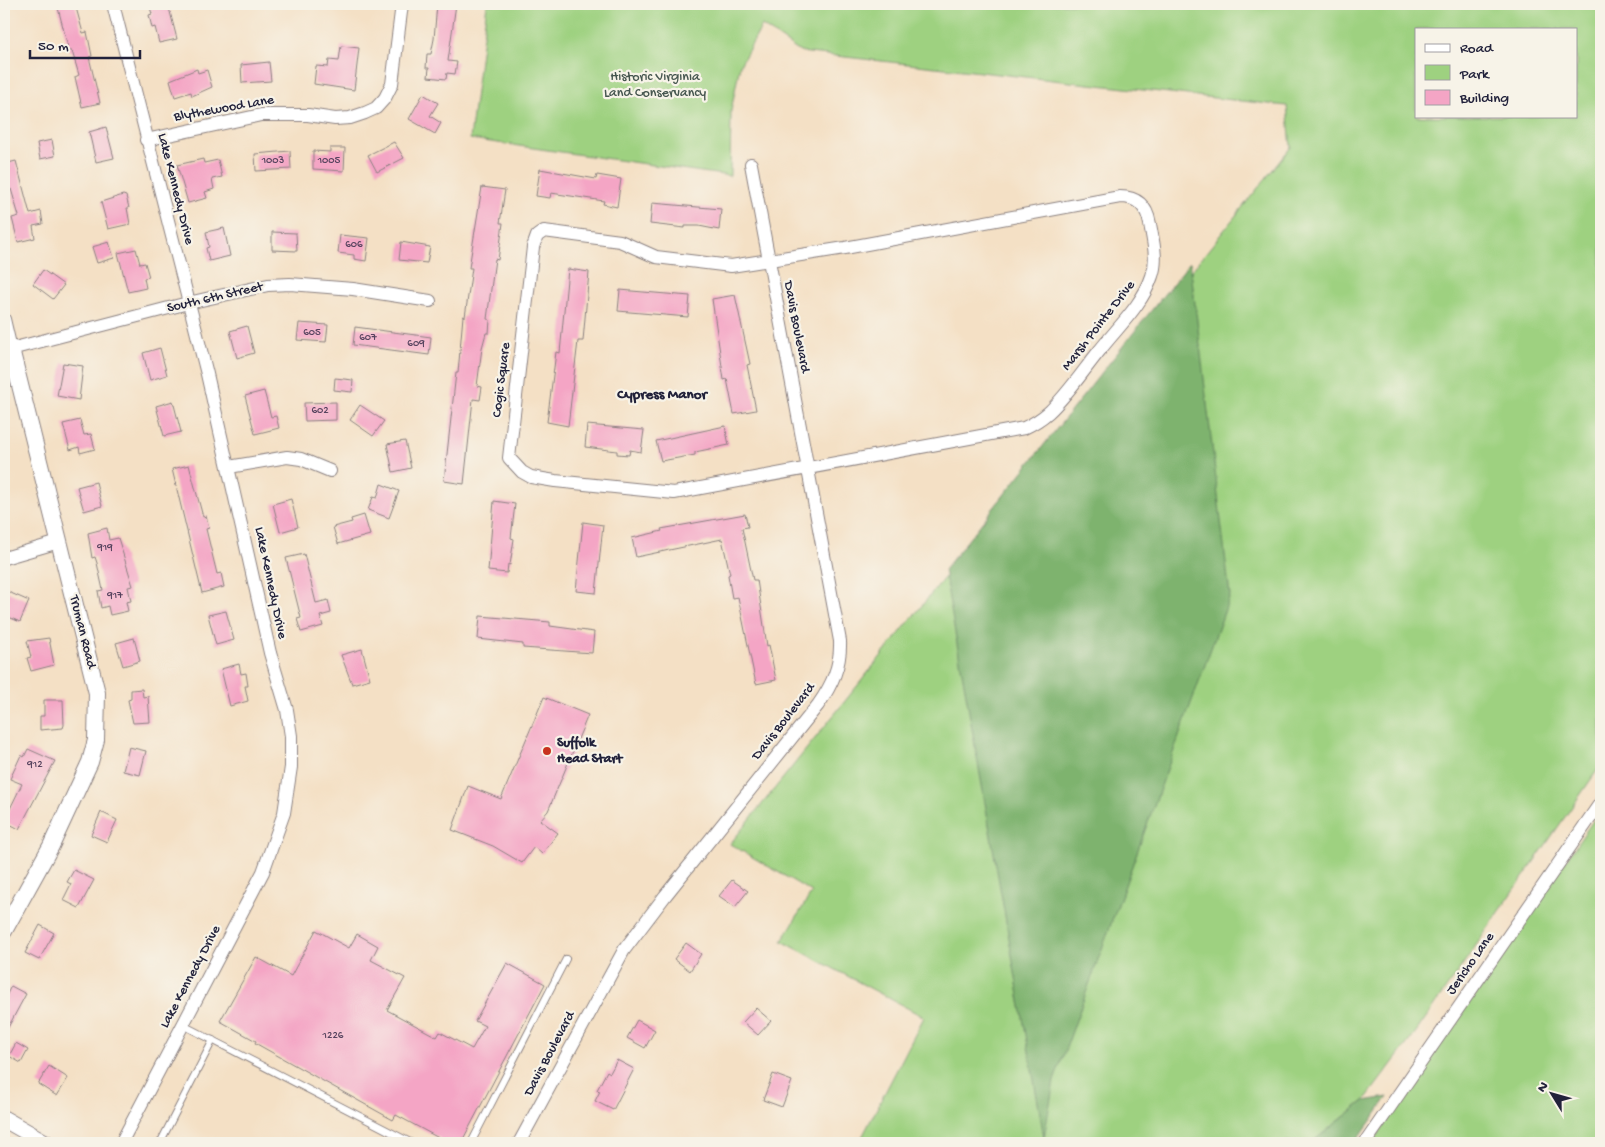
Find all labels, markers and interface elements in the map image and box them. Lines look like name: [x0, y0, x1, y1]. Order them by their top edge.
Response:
scale bar: [30, 28, 140, 60]
legend: [1415, 28, 1578, 118]
text: 50 m: [38, 38, 69, 56]
text: Road: [1460, 40, 1494, 58]
text: Park: [1459, 66, 1490, 84]
park label: Historic Virginia Land Conservancy: [604, 69, 706, 102]
text: Building: [1459, 90, 1509, 108]
street label: Blythewood Lane: [172, 92, 276, 126]
street label: Lake Kennedy Drive: [153, 132, 197, 247]
house number: 1003: [261, 155, 285, 167]
house number: 1005: [317, 155, 341, 167]
house number: 606: [345, 239, 363, 251]
street label: Marsh Pointe Drive: [1058, 277, 1140, 375]
street label: South 6th Street: [165, 278, 266, 317]
street label: Davis Boulevard: [779, 279, 814, 376]
house number: 605: [303, 327, 321, 339]
house number: 607: [359, 332, 377, 344]
house number: 609: [407, 338, 425, 350]
street label: Cogic Square: [489, 341, 515, 418]
district label: Cypress Manor: [616, 386, 708, 404]
house number: 602: [311, 405, 329, 417]
street label: Lake Kennedy Drive: [250, 525, 290, 641]
house number: 919: [96, 542, 113, 554]
house number: 917: [106, 590, 123, 602]
street label: Truman Road: [64, 593, 100, 672]
street label: Davis Boulevard: [748, 679, 820, 765]
place label: Suffolk Head Start: [557, 735, 623, 768]
marker: Suffolk Head Start: [541, 745, 553, 757]
house number: 912: [26, 759, 43, 771]
street label: Lake Kennedy Drive: [157, 922, 226, 1031]
street label: Jericho Lane: [1443, 929, 1499, 998]
street label: Davis Boulevard: [520, 1007, 580, 1100]
house number: 1226: [322, 1030, 344, 1042]
north arrow: [1528, 1070, 1578, 1120]
text: N: [1534, 1079, 1553, 1096]

